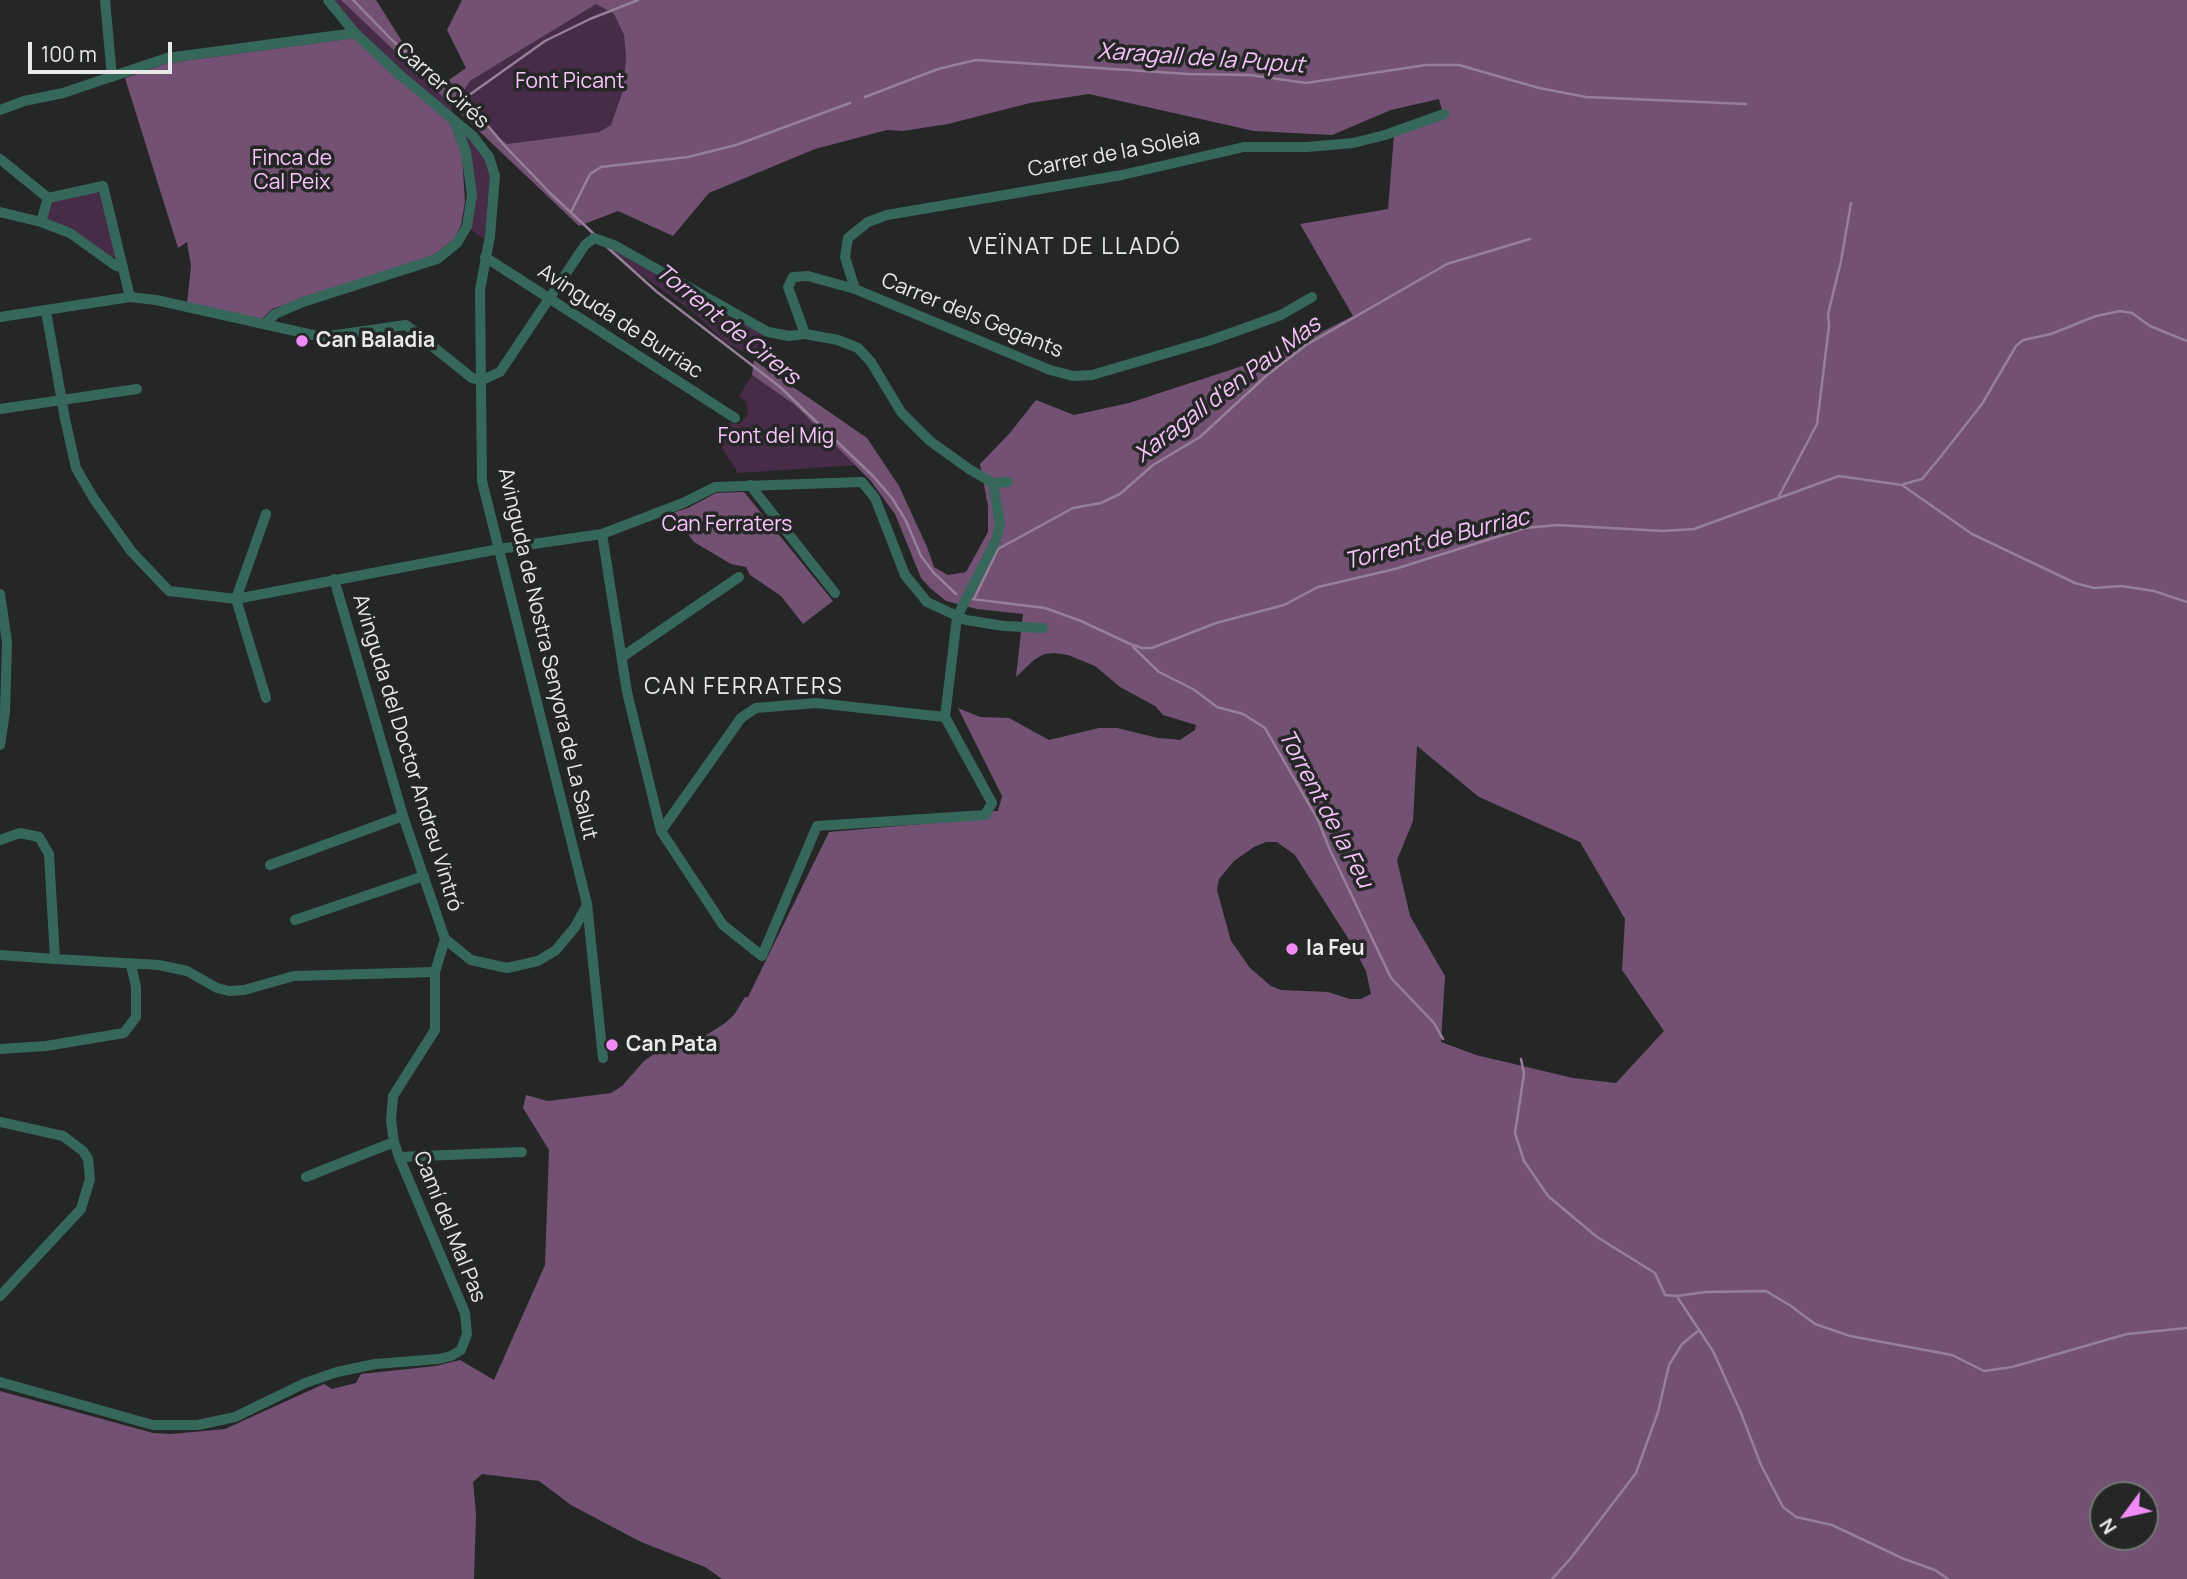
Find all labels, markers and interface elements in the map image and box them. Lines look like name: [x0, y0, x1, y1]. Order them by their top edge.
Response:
scale bar: [32, 28, 175, 72]
street label: Carrer Cirés: [390, 38, 494, 134]
water label: Xaragall de la Puput: [1097, 38, 1305, 80]
text: 100 m: [41, 40, 97, 68]
park label: Font Picant: [515, 69, 625, 95]
street label: Carrer de la Soleia: [1026, 125, 1202, 183]
park label: Finca de Cal Peix: [252, 146, 332, 196]
district label: VEÏNAT DE LLADÓ: [970, 234, 1180, 262]
water label: Torrent de Cirers: [649, 258, 805, 392]
street label: Avinguda de Burriac: [533, 259, 707, 385]
street label: Carrer dels Gegants: [878, 268, 1066, 364]
water label: Xaragall d'en Pau Mas: [1129, 311, 1327, 469]
place label: Can Baladia: [316, 328, 435, 354]
marker: Can Baladia: [294, 333, 310, 349]
park label: Font del Mig: [718, 424, 834, 450]
street label: Avinguda de Nostra Senyora de La Salut: [492, 466, 602, 842]
water label: Torrent de Burriac: [1342, 504, 1532, 576]
park label: Can Ferraters: [662, 512, 792, 538]
street label: Avinguda del Doctor Andreu Vintró: [347, 591, 467, 915]
district label: CAN FERRATERS: [646, 674, 842, 702]
water label: Torrent de la Feu: [1272, 725, 1378, 893]
place label: la Feu: [1306, 936, 1365, 962]
marker: la Feu: [1284, 941, 1300, 957]
place label: Can Pata: [626, 1032, 717, 1058]
marker: Can Pata: [604, 1037, 620, 1053]
street label: Camí del Mal Pas: [407, 1148, 491, 1306]
north arrow: [2089, 1481, 2159, 1551]
text: N: [2093, 1514, 2123, 1539]

